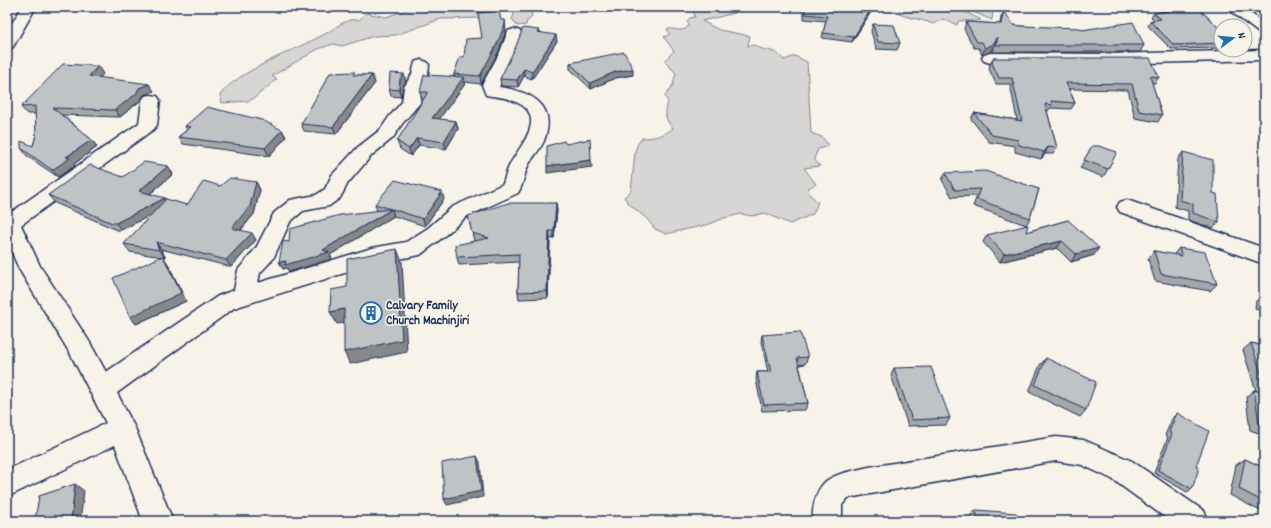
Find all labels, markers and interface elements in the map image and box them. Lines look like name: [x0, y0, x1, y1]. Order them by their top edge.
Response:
north arrow: [1213, 18, 1253, 58]
text: N: [1232, 31, 1249, 41]
place label: Calvary Family Church Machinjiri: [386, 297, 470, 331]
building icon: Calvary Family Church Machinjiri: [358, 300, 384, 326]

